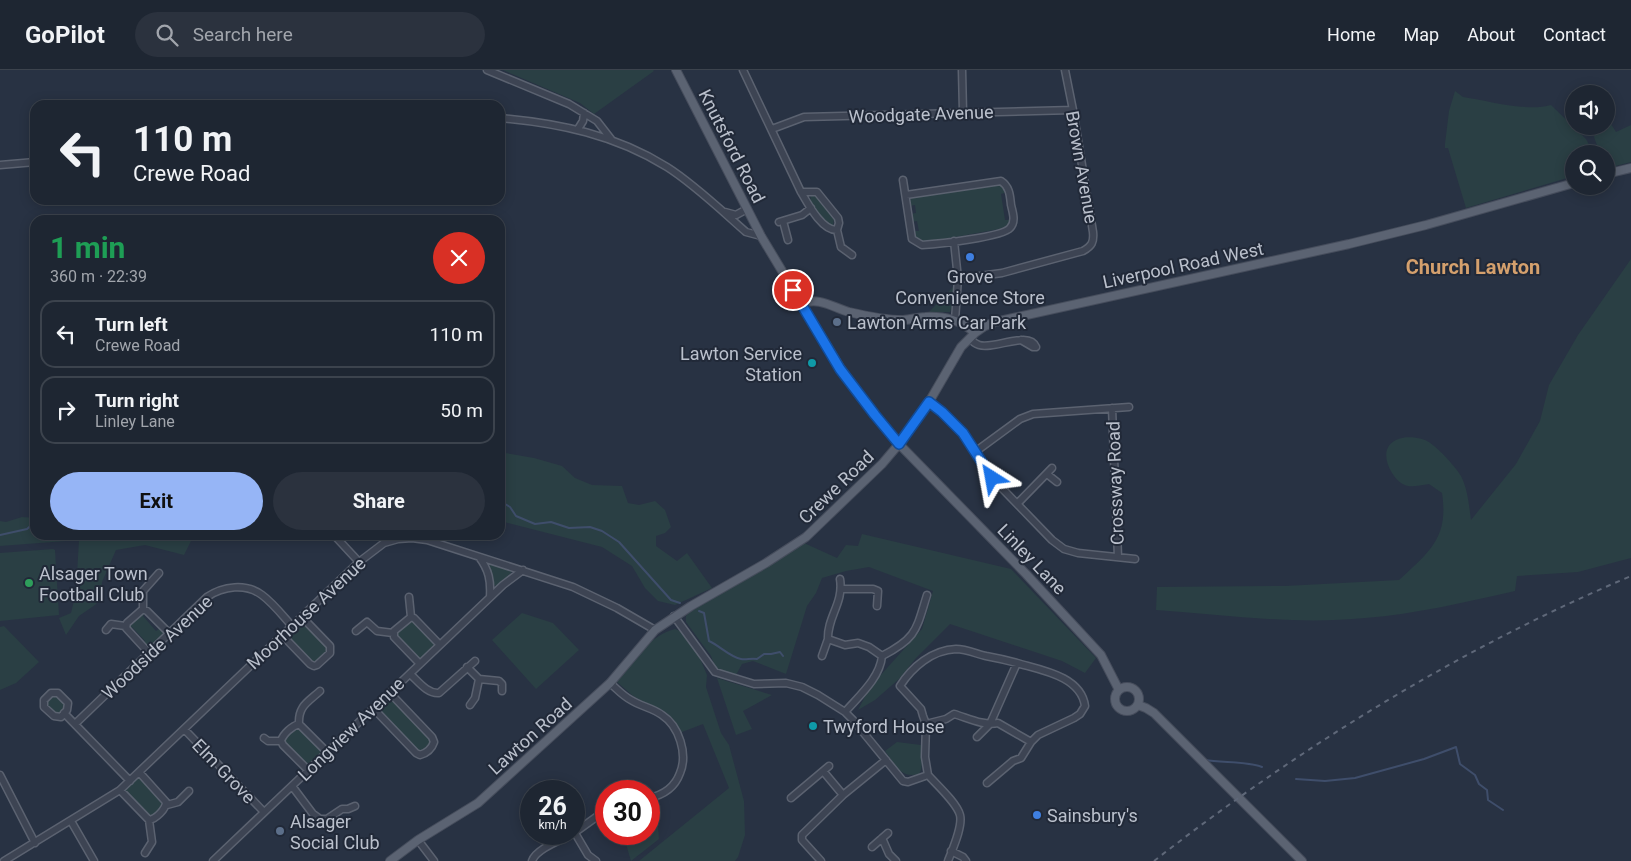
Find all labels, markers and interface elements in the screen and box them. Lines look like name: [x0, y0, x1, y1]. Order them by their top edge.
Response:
search box: [135, 12, 485, 57]
text: GoPilot: [25, 21, 105, 49]
icon: search: [153, 21, 181, 49]
text: Search here: [193, 23, 293, 46]
text: Home: [1327, 24, 1376, 45]
text: Map: [1404, 24, 1439, 45]
text: About: [1467, 24, 1515, 45]
text: Contact: [1543, 24, 1606, 45]
map controls: [1565, 85, 1615, 195]
button: sound: [1565, 85, 1615, 135]
street label: Knutsford Road: [694, 86, 770, 206]
street label: Woodgate Avenue: [848, 101, 994, 127]
street label: Brown Avenue: [1062, 109, 1102, 225]
text: 110 m: [133, 119, 232, 160]
icon: left: [50, 120, 115, 185]
button: search: [1565, 145, 1615, 195]
text: Crewe Road: [133, 161, 250, 186]
text: 1 min: [50, 230, 125, 265]
button: close: [433, 232, 485, 284]
street label: Liverpool Road West: [1101, 238, 1265, 292]
marker: Grove Convenience Store: [964, 251, 976, 263]
district label: Church Lawton: [1406, 255, 1540, 279]
place label: Grove Convenience Store: [895, 266, 1045, 308]
text: 360 m · 22:39: [50, 267, 147, 286]
pin: [772, 269, 814, 311]
icon: arrive: [779, 276, 807, 304]
place label: Lawton Arms Car Park: [847, 312, 1027, 333]
text: Turn left: [95, 313, 168, 336]
marker: Lawton Arms Car Park: [831, 316, 843, 328]
icon: left: [52, 320, 80, 348]
text: 110 m: [430, 323, 483, 346]
text: Crewe Road: [95, 336, 180, 355]
place label: Lawton Service Station: [680, 343, 802, 385]
marker: Lawton Service Station: [806, 357, 818, 369]
text: Turn right: [95, 389, 179, 412]
icon: right: [52, 396, 80, 424]
text: 50 m: [440, 399, 483, 422]
text: Linley Lane: [95, 412, 175, 431]
street label: Crossway Road: [1102, 421, 1128, 545]
street label: Crewe Road: [794, 446, 878, 528]
position arrow: [965, 451, 1017, 503]
button: Exit: [50, 472, 263, 530]
button: Share: [273, 472, 485, 530]
street label: Linley Lane: [993, 519, 1071, 599]
street label: Moorhouse Avenue: [242, 553, 370, 673]
place label: Alsager Town Football Club: [39, 563, 148, 605]
marker: Alsager Town Football Club: [23, 577, 35, 589]
street label: Woodside Avenue: [98, 591, 216, 703]
street label: Longview Avenue: [294, 673, 408, 785]
street label: Lawton Road: [484, 693, 576, 779]
place label: Twyford House: [823, 716, 944, 737]
marker: Twyford House: [807, 720, 819, 732]
street label: Elm Grove: [188, 734, 260, 808]
speed limit sign: 30: [595, 780, 660, 845]
text: 26: [538, 792, 567, 821]
place label: Sainsbury's: [1047, 805, 1138, 826]
marker: Sainsbury's: [1031, 809, 1043, 821]
place label: Alsager Social Club: [290, 811, 380, 853]
text: km/h: [538, 818, 567, 832]
marker: Alsager Social Club: [274, 825, 286, 837]

